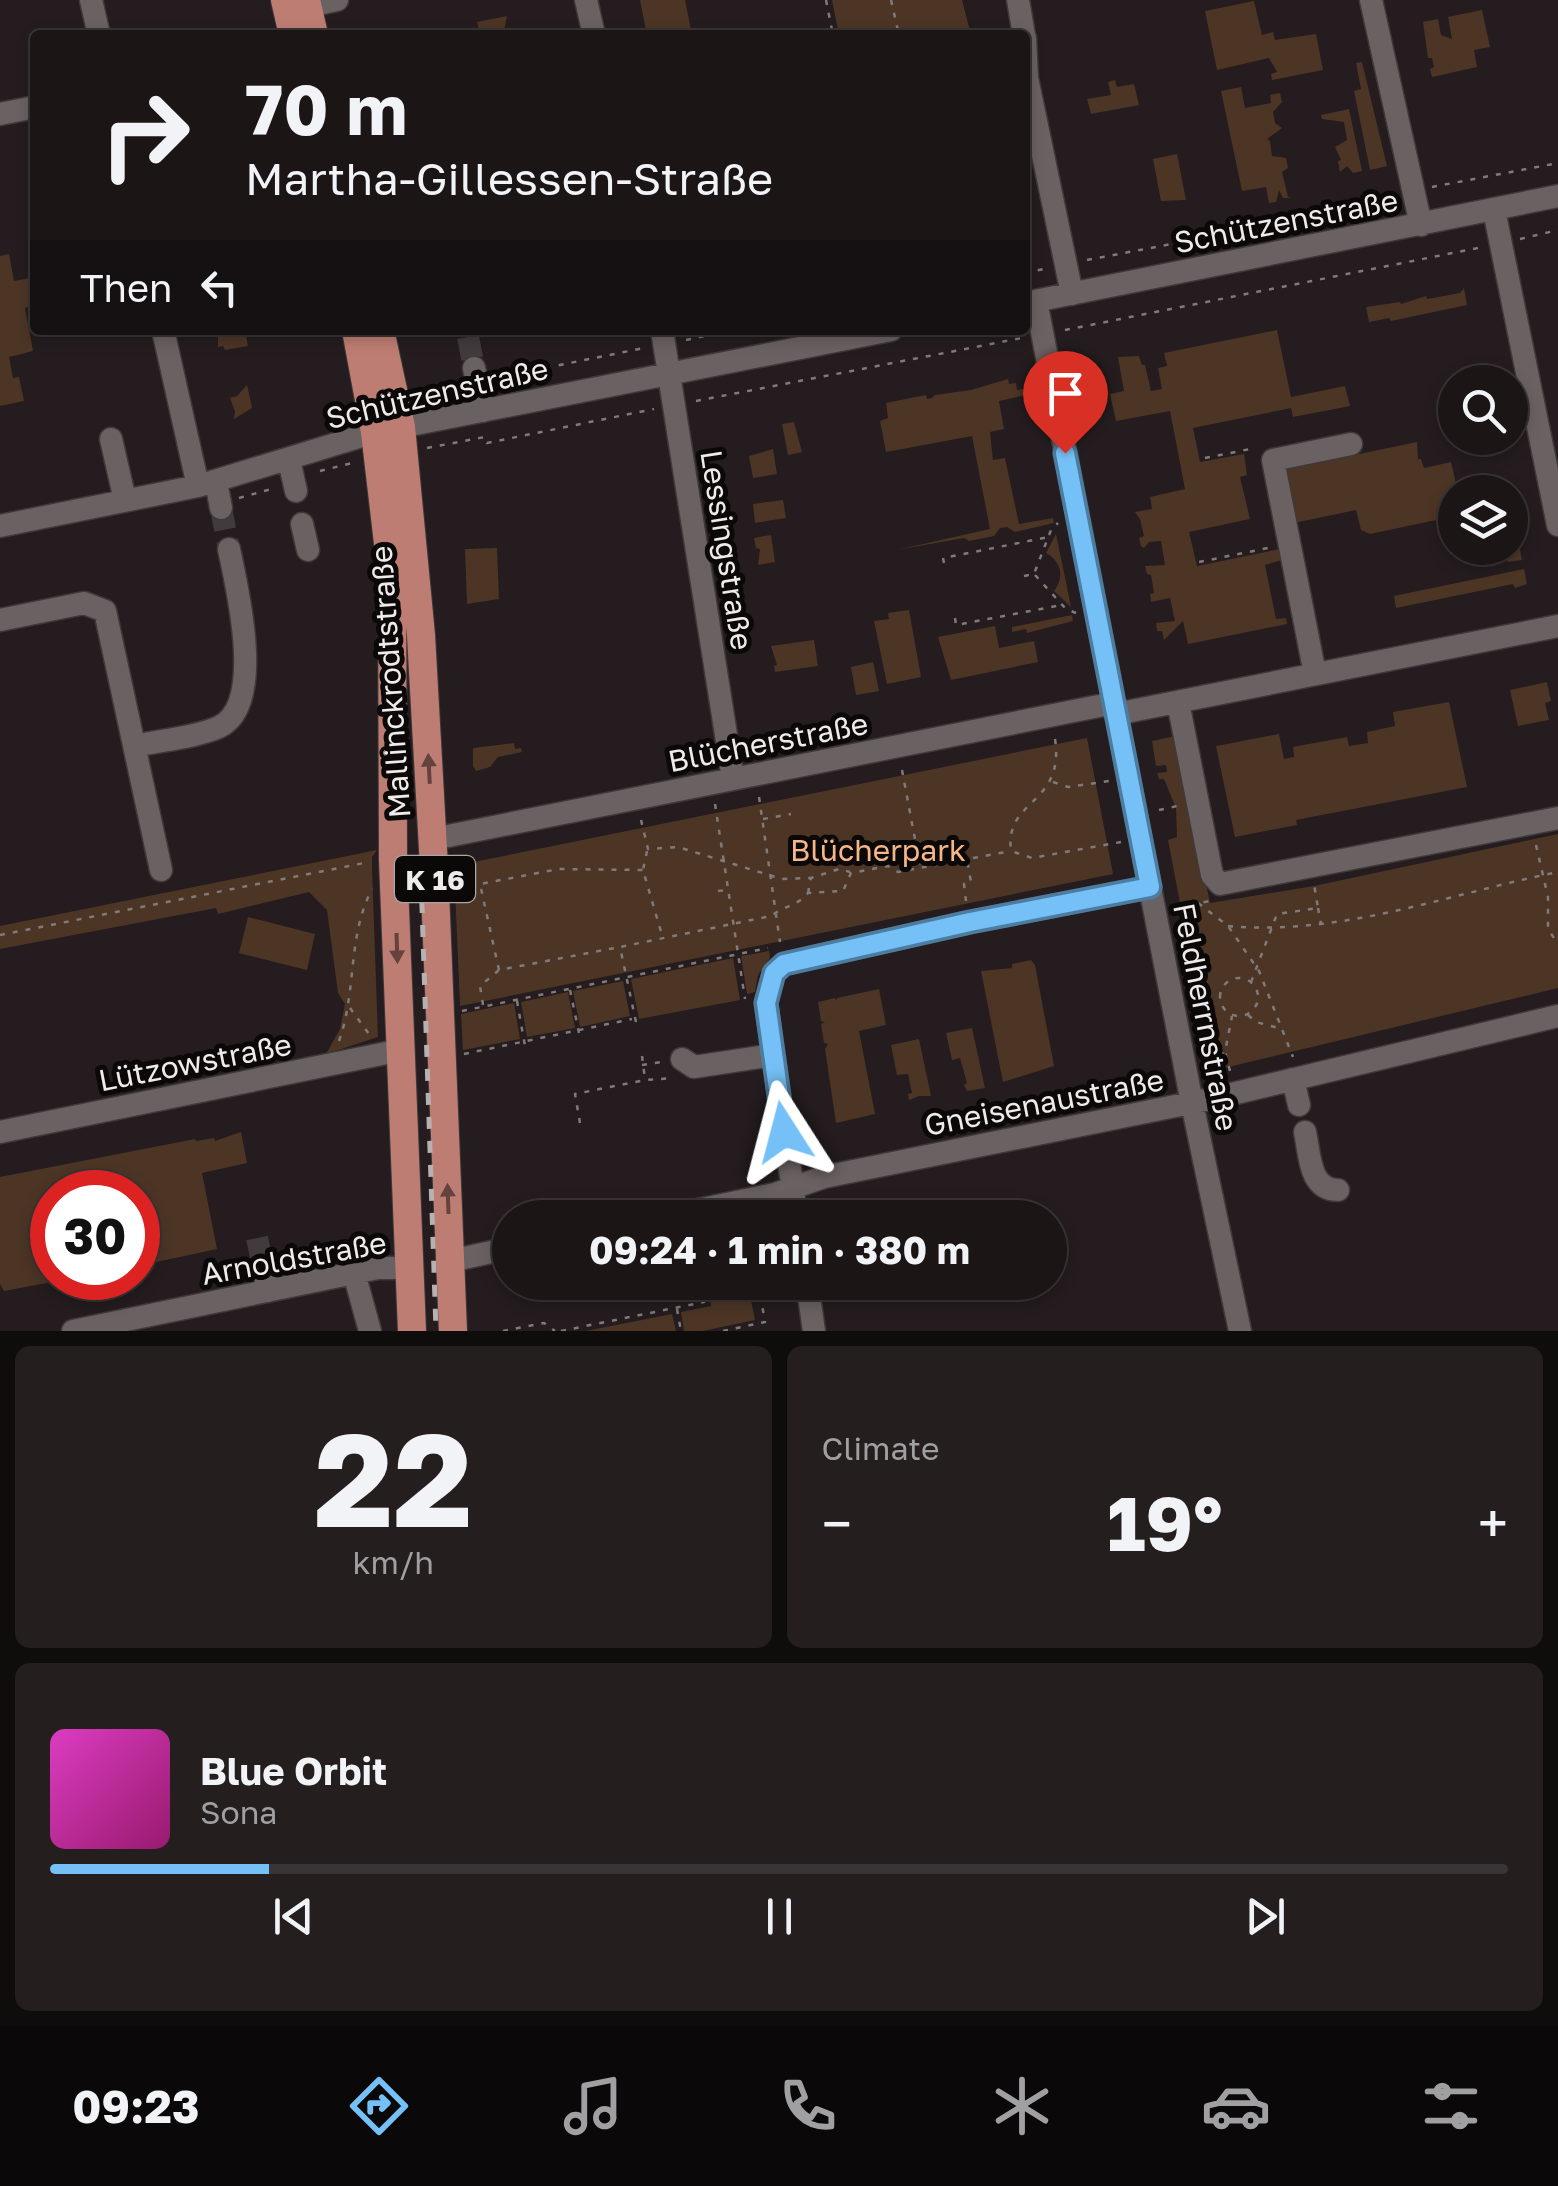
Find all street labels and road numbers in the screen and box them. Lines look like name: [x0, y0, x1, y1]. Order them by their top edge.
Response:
street label: Schützenstraße: [1171, 182, 1401, 260]
street label: Schützenstraße: [322, 350, 552, 436]
street label: Lessingstraße: [693, 447, 761, 653]
street label: Mallinckrodtstraße: [363, 545, 417, 819]
street label: Blücherstraße: [665, 705, 871, 779]
road number: K 16: [395, 856, 475, 902]
street label: Feldherrnstraße: [1166, 900, 1246, 1134]
street label: Lützowstraße: [96, 1026, 294, 1098]
street label: Gneisenaustraße: [921, 1061, 1167, 1143]
street label: Arnoldstraße: [199, 1224, 389, 1292]

